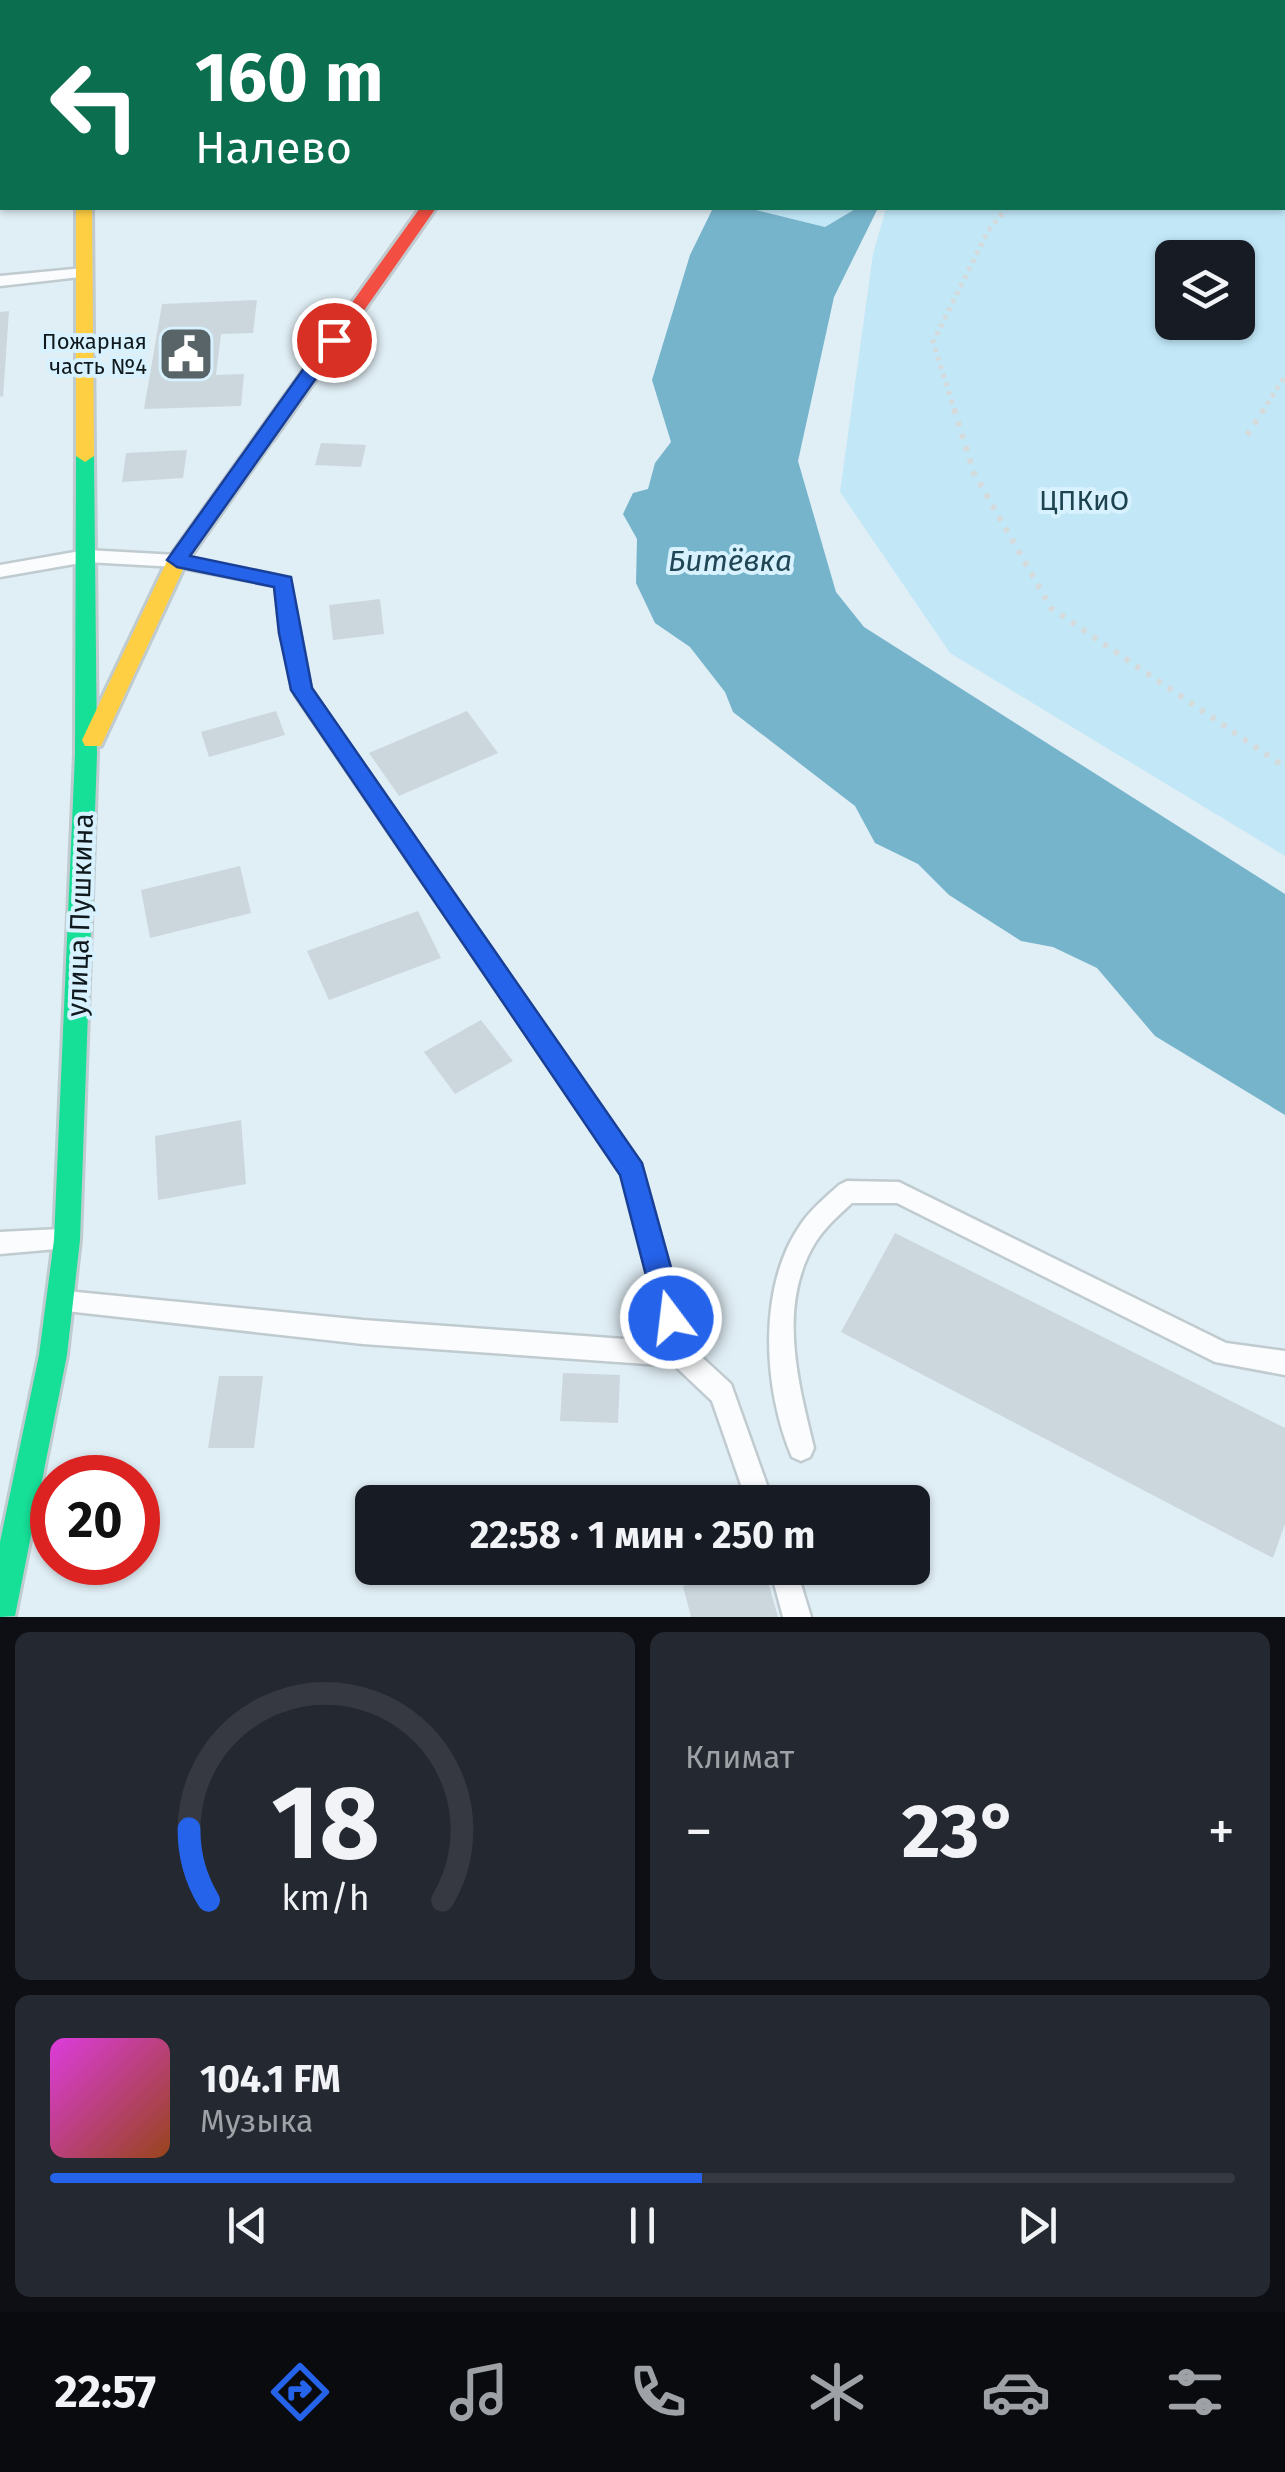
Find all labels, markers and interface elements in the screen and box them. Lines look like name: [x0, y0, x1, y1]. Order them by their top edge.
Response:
text: 160 m: [195, 36, 384, 120]
icon: left: [30, 40, 160, 170]
text: Налево: [195, 121, 352, 175]
map controls: [1155, 240, 1255, 340]
button: layers: [1155, 240, 1255, 340]
pin: [292, 298, 377, 383]
icon: arrive: [307, 313, 362, 368]
public building icon: Пожарная часть №4: [156, 324, 216, 384]
place label: Пожарная часть №4: [42, 328, 147, 380]
park label: ЦПКиО: [1039, 484, 1129, 517]
water label: Битёвка: [668, 543, 792, 579]
street label: улица Пушкина: [60, 813, 100, 1017]
position arrow: [619, 1266, 723, 1370]
speed limit sign: 20: [30, 1455, 160, 1585]
text: 22:58 · 1 мин · 250 m: [470, 1512, 815, 1558]
text: Климат: [685, 1738, 794, 1776]
text: 18: [271, 1761, 379, 1886]
text: 23°: [902, 1787, 1018, 1877]
text: −: [685, 1799, 713, 1865]
text: +: [1208, 1799, 1235, 1865]
text: km/h: [281, 1877, 369, 1919]
text: 104.1 FM: [200, 2056, 341, 2102]
text: Музыка: [200, 2102, 313, 2140]
icon: previous: [220, 2198, 275, 2253]
icon: pause: [615, 2198, 670, 2253]
icon: next: [1010, 2198, 1065, 2253]
icon: directions: [265, 2357, 335, 2427]
icon: music: [444, 2357, 514, 2427]
icon: phone: [623, 2357, 693, 2427]
icon: climate: [802, 2357, 872, 2427]
icon: car: [981, 2357, 1051, 2427]
icon: filters: [1160, 2357, 1230, 2427]
text: 22:57: [55, 2365, 156, 2419]

